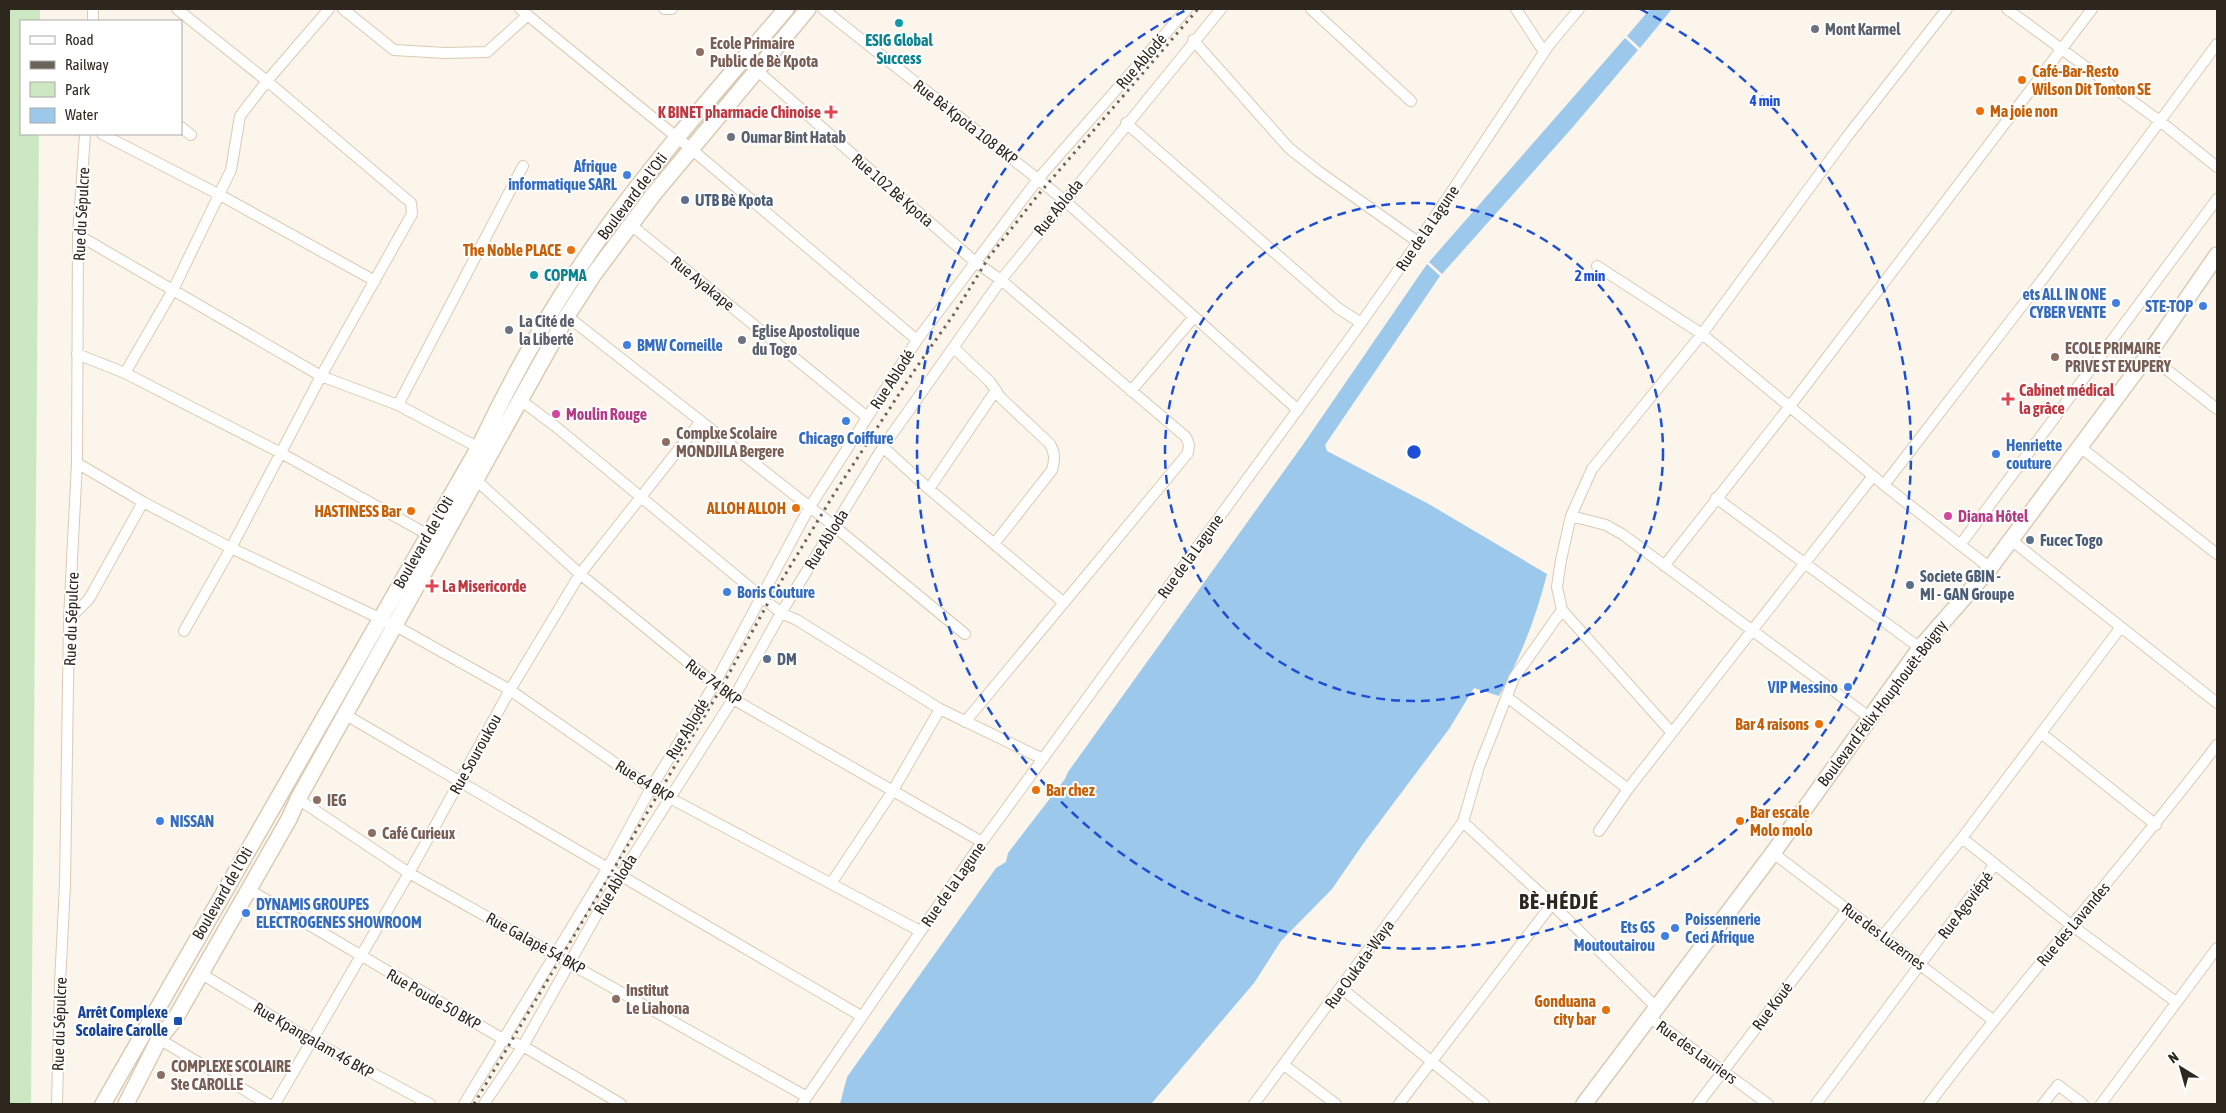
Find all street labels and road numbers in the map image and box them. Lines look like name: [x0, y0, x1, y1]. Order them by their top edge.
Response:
street label: Rue Ablodé: [1112, 30, 1170, 92]
street label: Rue Bè Kpota 108 BKP: [910, 76, 1022, 169]
street label: Boulevard de l'Oti: [594, 149, 670, 243]
street label: Rue 102 Bè Kpota: [848, 150, 937, 231]
street label: Rue du Sépulcre: [70, 167, 93, 261]
street label: Rue Abloda: [1030, 175, 1086, 239]
street label: Rue de la Lagune: [1392, 182, 1463, 275]
street label: Rue Ayakape: [667, 252, 738, 315]
street label: Rue Ablodé: [866, 346, 918, 412]
street label: Boulevard de l'Oti: [389, 493, 457, 591]
street label: Rue Abloda: [801, 506, 851, 572]
street label: Rue de la Lagune: [1154, 511, 1227, 602]
street label: Rue du Sépulcre: [60, 572, 83, 666]
street label: Boulevard Félix Houphouët-Boigny: [1814, 616, 1951, 790]
street label: Rue 74 BKP: [682, 655, 746, 709]
street label: Rue Ablodé: [662, 696, 712, 762]
street label: Rue Souroukou: [446, 711, 504, 797]
street label: Rue 64 BKP: [612, 756, 678, 806]
street label: Rue de la Lagune: [917, 838, 990, 930]
street label: Boulevard de l'Oti: [188, 844, 256, 942]
street label: Rue Abloda: [590, 851, 640, 917]
street label: Rue Agoviépé: [1934, 868, 1997, 943]
street label: Rue des Lavandes: [2033, 878, 2113, 969]
street label: Rue des Luzernes: [1839, 899, 1930, 974]
street label: Rue Galapé 54 BKP: [483, 908, 589, 979]
street label: Rue Oukata-Waya: [1321, 916, 1398, 1012]
street label: Rue Poude 50 BKP: [384, 965, 484, 1033]
street label: Rue du Sépulcre: [48, 977, 71, 1071]
street label: Rue Koué: [1748, 979, 1796, 1033]
street label: Rue Kpangalam 46 BKP: [250, 998, 377, 1083]
street label: Rue des Lauriers: [1653, 1017, 1741, 1087]

